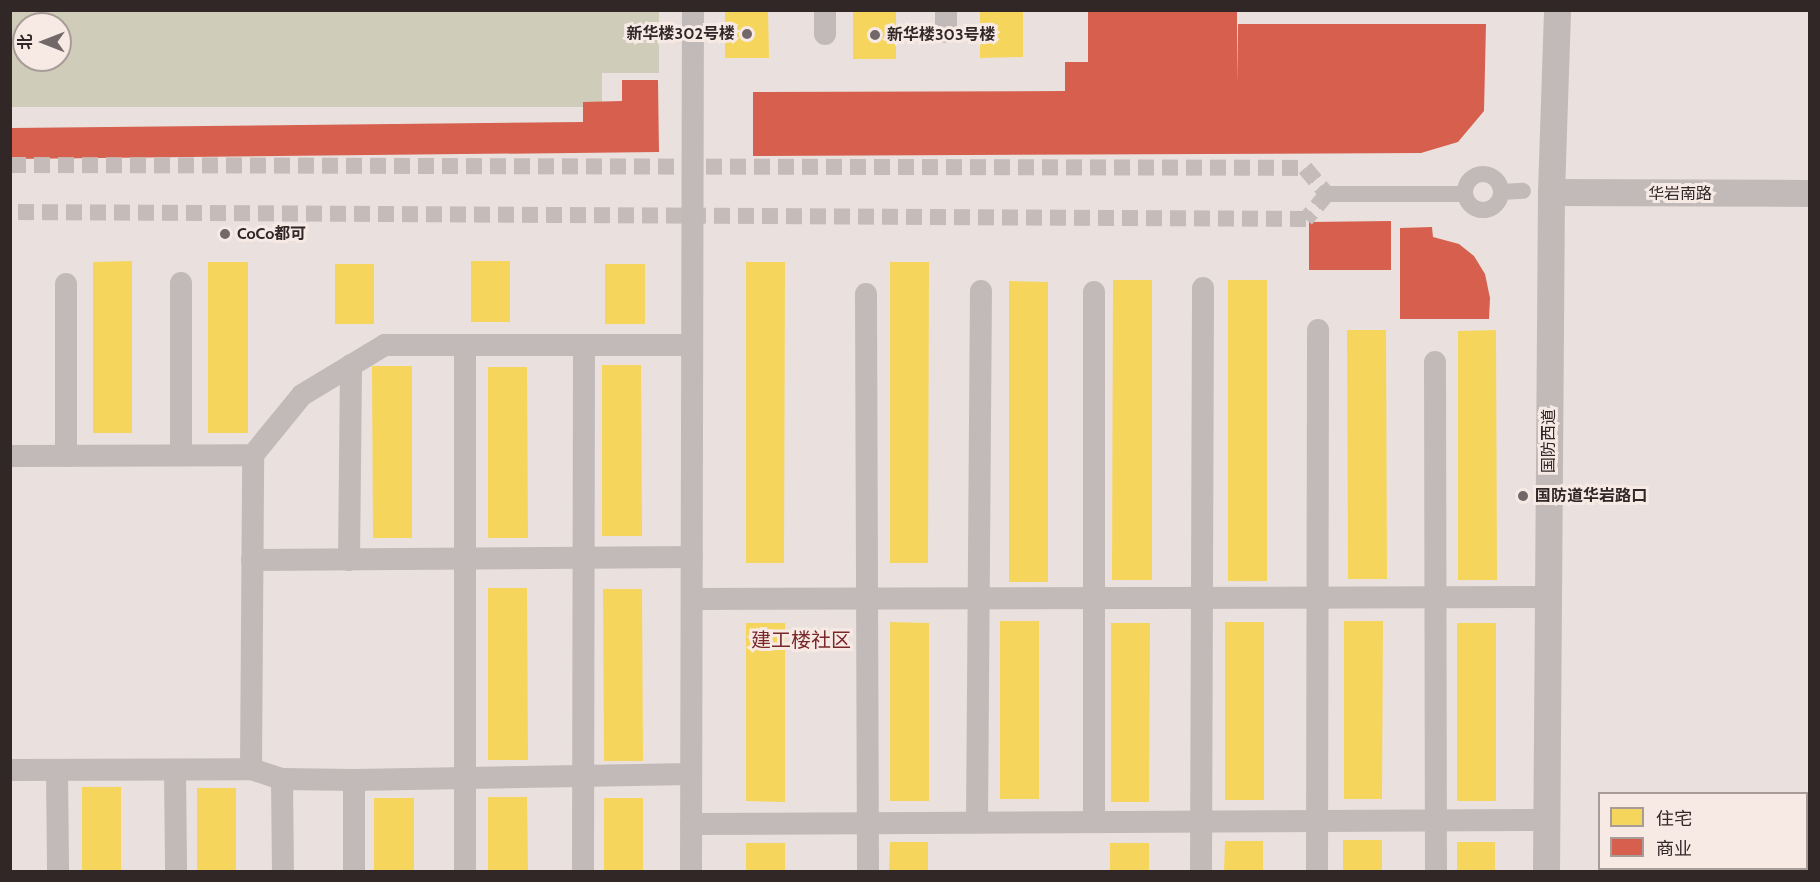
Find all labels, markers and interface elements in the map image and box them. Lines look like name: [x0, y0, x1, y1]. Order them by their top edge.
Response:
north arrow: [12, 12, 72, 72]
place label: 新华楼302号楼: [627, 24, 735, 44]
place label: 新华楼303号楼: [887, 25, 996, 45]
marker: 新华楼302号楼: [740, 27, 754, 41]
marker: 新华楼303号楼: [868, 28, 882, 42]
text: 北: [16, 34, 35, 50]
street label: 华岩南路: [1648, 184, 1712, 204]
place label: CoCo都可: [237, 224, 306, 244]
marker: CoCo都可: [218, 227, 232, 241]
street label: 国防西道: [1539, 409, 1559, 473]
place label: 国防道华岩路口: [1535, 486, 1647, 506]
marker: 国防道华岩路口: [1516, 489, 1530, 503]
district label: 建工楼社区: [751, 628, 851, 652]
legend: [1598, 792, 1808, 870]
text: 住宅: [1656, 808, 1692, 830]
text: 商业: [1656, 838, 1692, 860]

